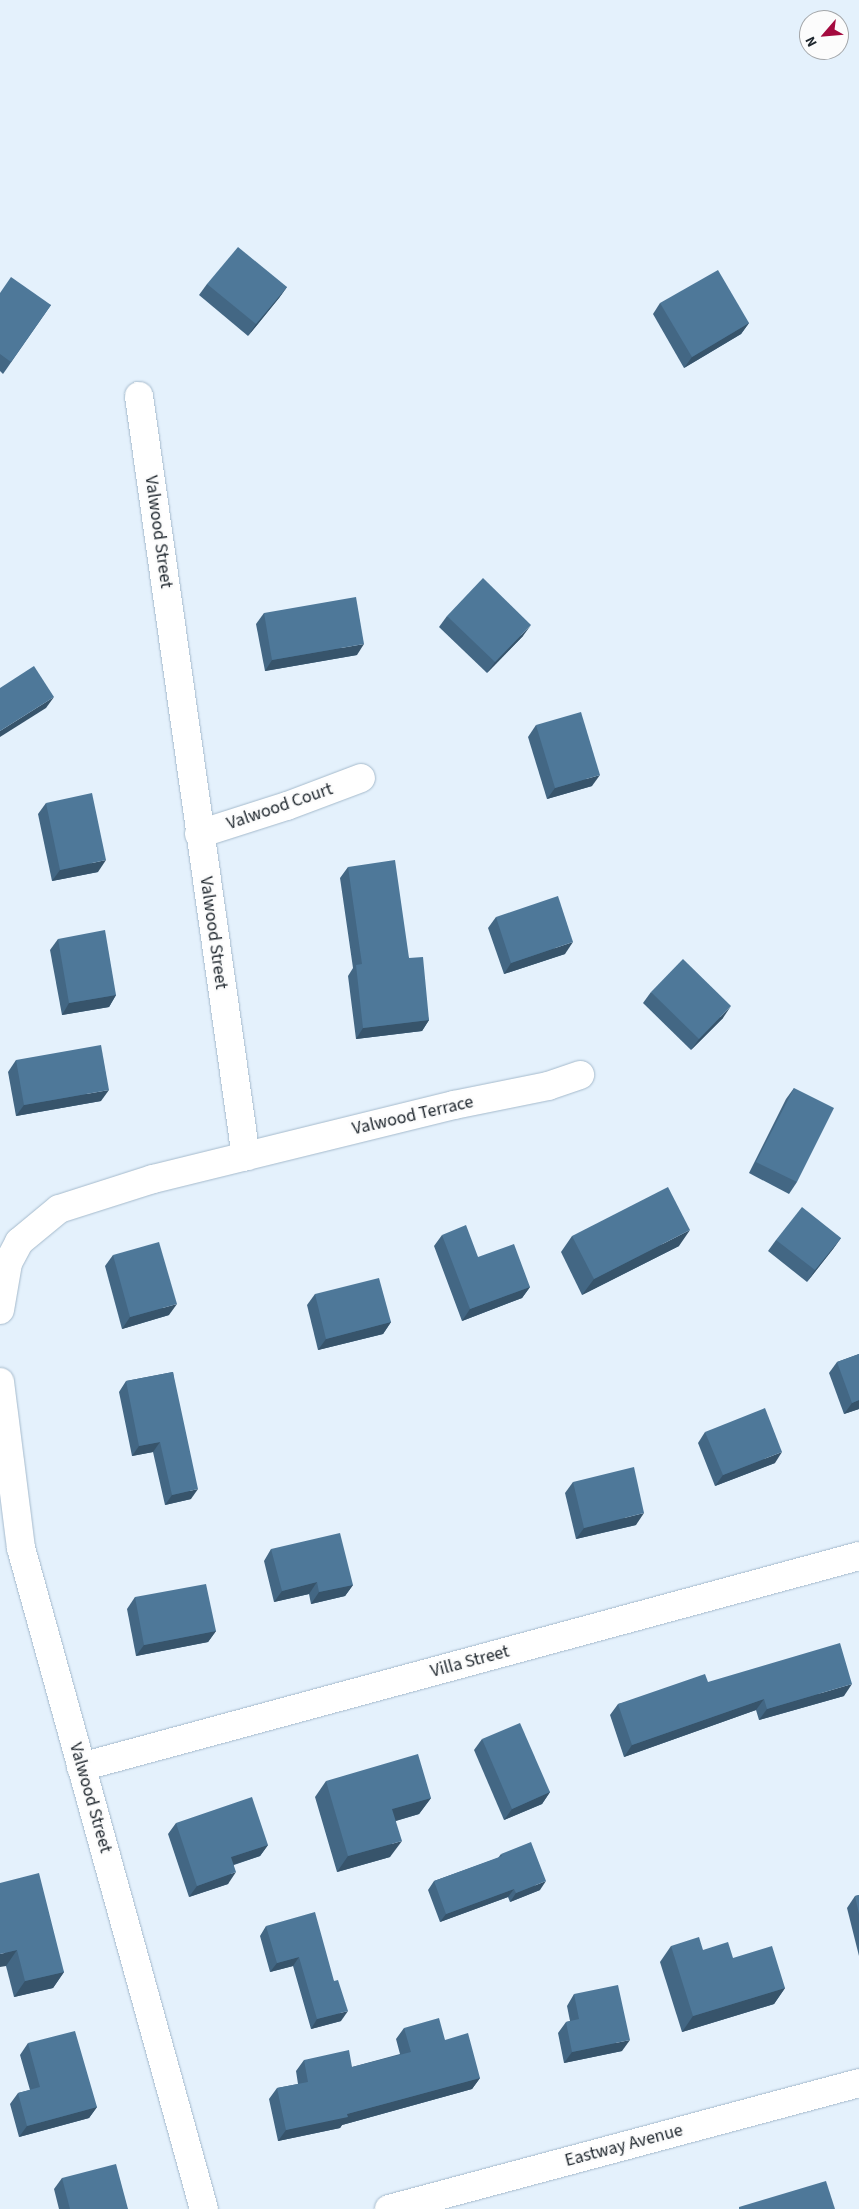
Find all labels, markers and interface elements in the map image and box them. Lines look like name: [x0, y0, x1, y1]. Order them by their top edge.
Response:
north arrow: [799, 10, 849, 60]
text: N: [801, 33, 823, 50]
street label: Valwood Street: [139, 474, 177, 590]
street label: Valwood Court: [224, 779, 336, 835]
street label: Valwood Street: [194, 875, 232, 991]
street label: Valwood Terrace: [350, 1092, 476, 1140]
street label: Villa Street: [428, 1641, 512, 1683]
street label: Valwood Street: [64, 1740, 116, 1856]
street label: Eastway Avenue: [563, 2120, 685, 2172]

